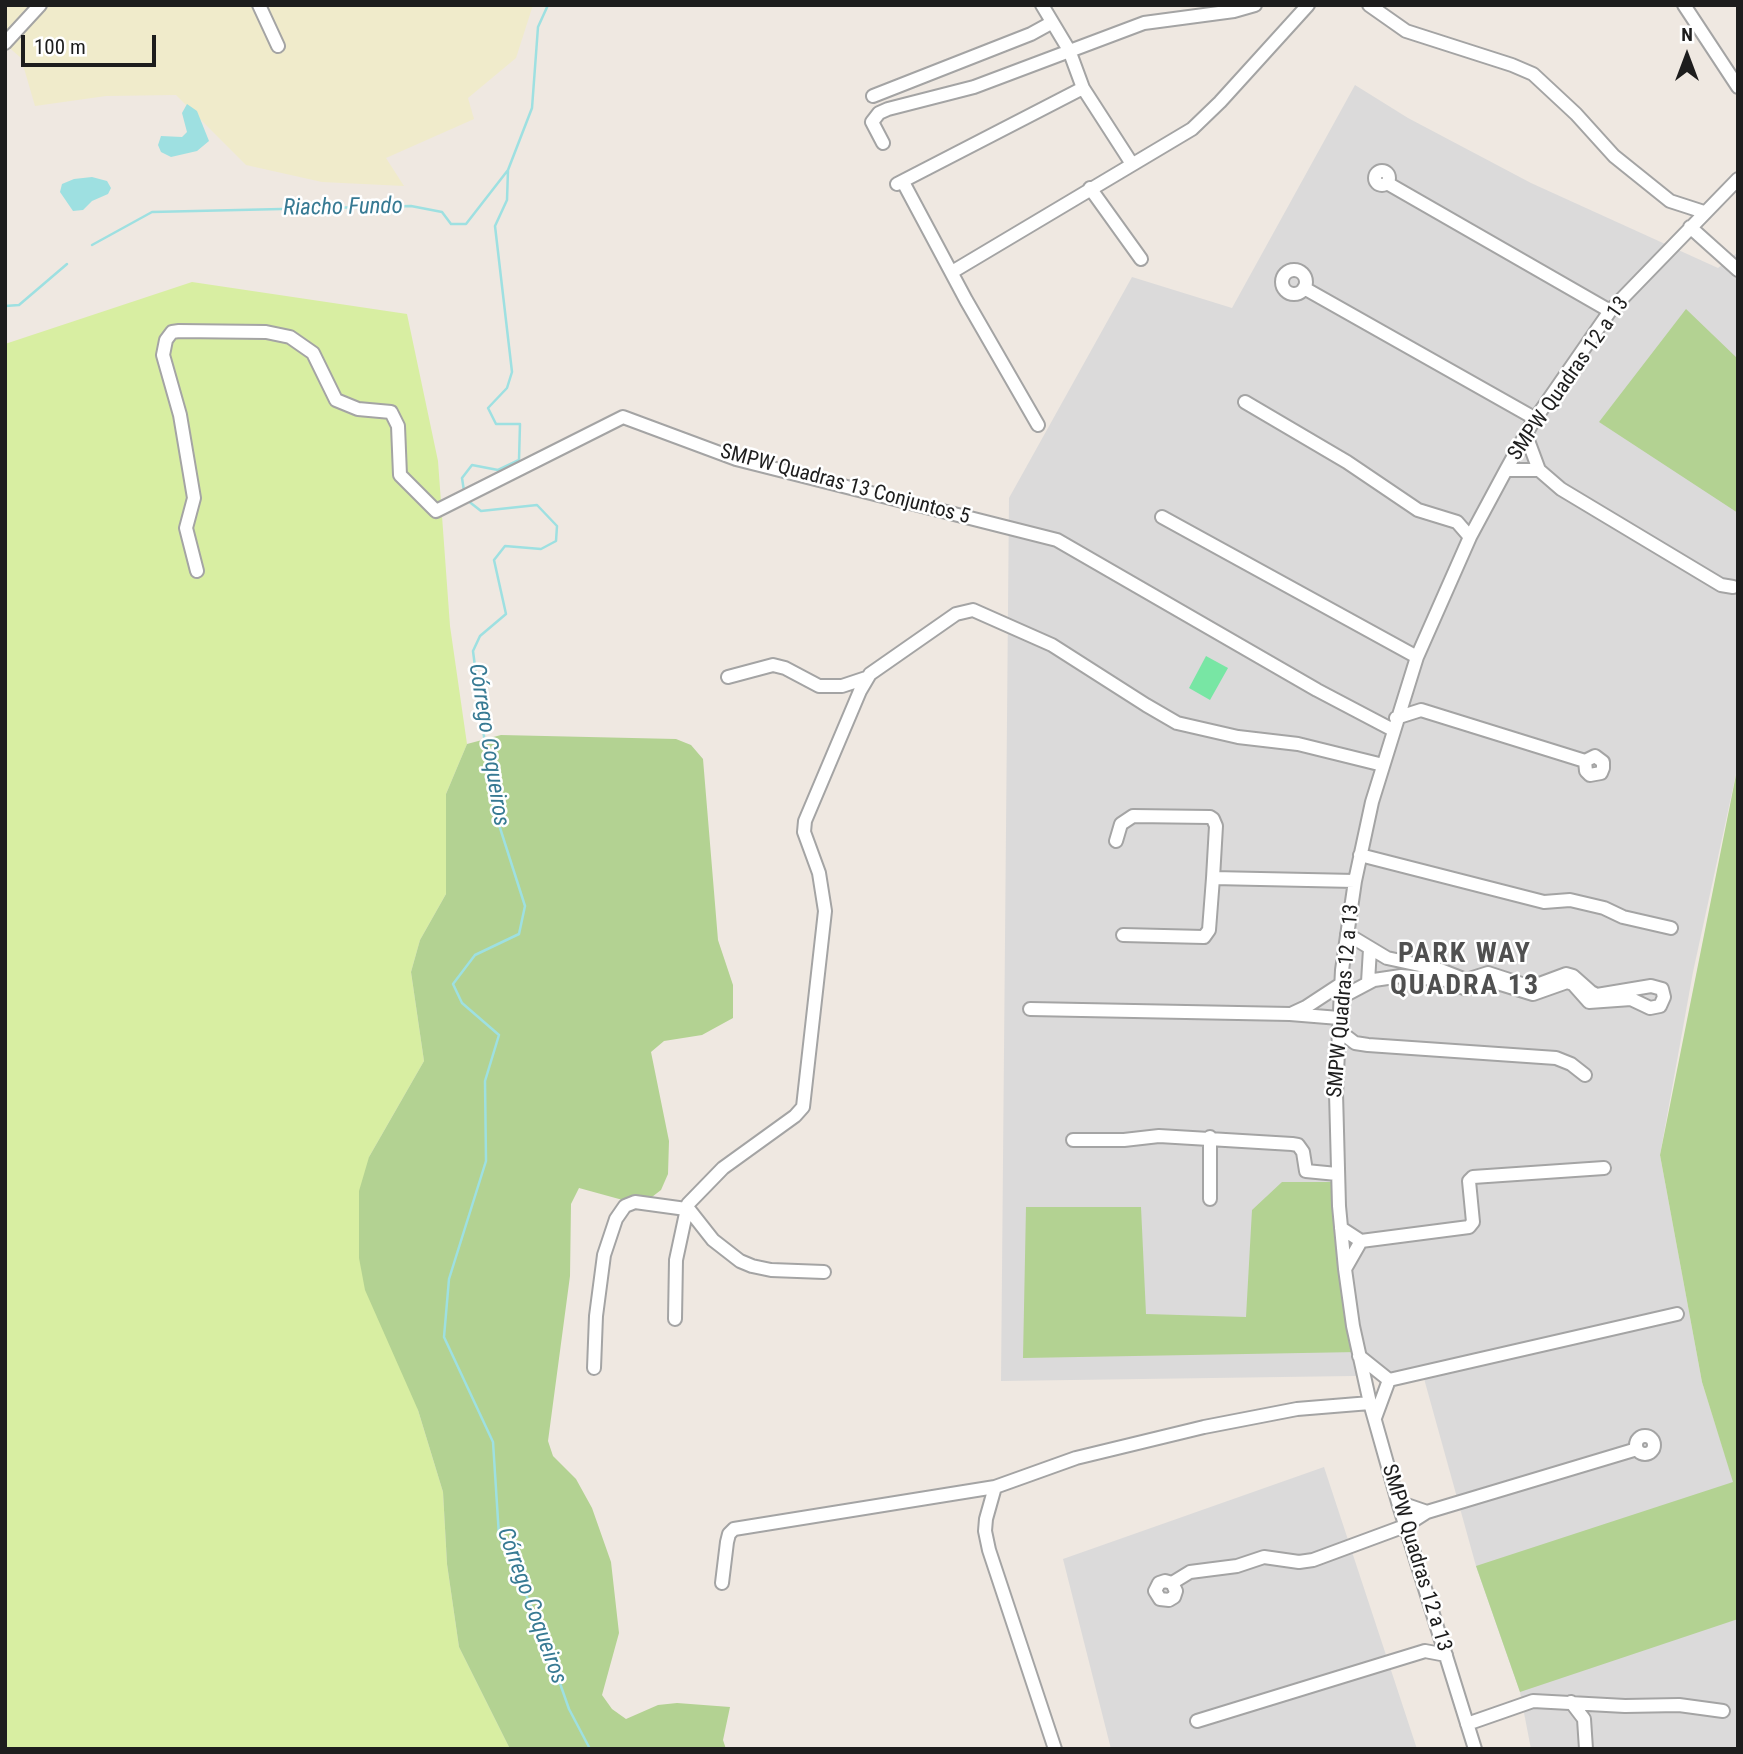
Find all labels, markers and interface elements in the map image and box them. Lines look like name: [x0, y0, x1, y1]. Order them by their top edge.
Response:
scale bar: [24, 21, 159, 65]
north arrow: [1652, 21, 1722, 91]
text: N: [1681, 23, 1693, 46]
text: 100 m: [34, 35, 86, 59]
water label: Riacho Fundo: [283, 193, 403, 223]
street label: SMPW Quadras 12 a 13: [1503, 292, 1635, 466]
street label: SMPW Quadras 13 Conjuntos 5: [717, 440, 973, 530]
water label: Córrego Coqueiros: [462, 662, 514, 828]
street label: SMPW Quadras 12 a 13: [1323, 903, 1365, 1099]
district label: PARK WAY QUADRA 13: [1391, 938, 1539, 1004]
street label: SMPW Quadras 12 a 13: [1376, 1462, 1456, 1654]
water label: Córrego Coqueiros: [490, 1524, 572, 1688]

